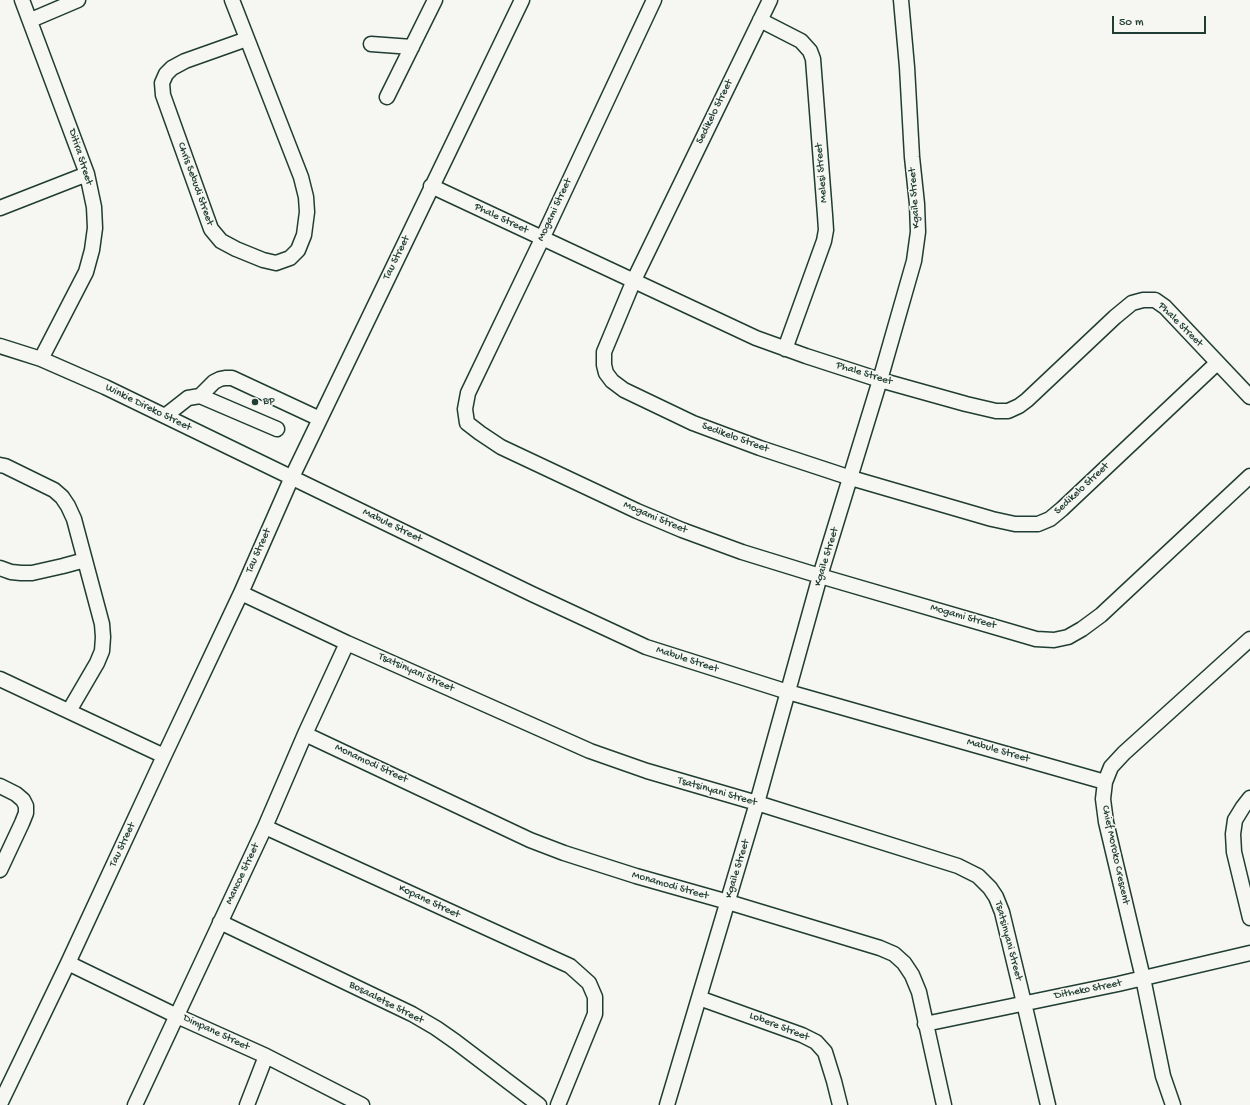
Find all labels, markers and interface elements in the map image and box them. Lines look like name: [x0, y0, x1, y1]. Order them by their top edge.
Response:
scale bar: [1114, 8, 1208, 34]
text: 50 m: [1119, 16, 1144, 30]
street label: Sedikelo Street: [694, 78, 736, 146]
street label: Ditira Street: [65, 127, 95, 187]
street label: Chris Sebudi Street: [174, 141, 216, 227]
street label: Melesi Street: [813, 143, 831, 203]
street label: Kgaile Street: [906, 167, 924, 229]
street label: Mogami Street: [535, 176, 575, 244]
street label: Phale Street: [472, 201, 530, 237]
street label: Tau Street: [381, 234, 413, 282]
street label: Phale Street: [1155, 300, 1205, 350]
street label: Phale Street: [834, 359, 894, 389]
street label: Winkie Direko Street: [103, 381, 193, 435]
place label: BP: [263, 395, 275, 409]
marker: BP: [250, 397, 260, 407]
street label: Sedikelo Street: [700, 420, 770, 456]
street label: Sedikelo Street: [1052, 460, 1112, 518]
street label: Mogami Street: [621, 499, 689, 537]
street label: Mabule Street: [360, 506, 424, 546]
street label: Kgaile Street: [812, 526, 842, 588]
street label: Tau Street: [243, 527, 275, 575]
street label: Mogami Street: [929, 601, 997, 633]
street label: Mabule Street: [654, 644, 720, 676]
street label: Tsatsinyani Street: [376, 650, 456, 696]
street label: Mabule Street: [965, 736, 1031, 766]
street label: Monamodi Street: [332, 741, 410, 787]
street label: Tsatsinyani Street: [676, 774, 758, 810]
street label: Chief Moroko Crescent: [1098, 804, 1132, 906]
street label: Tau Street: [107, 821, 139, 869]
street label: Kgaile Street: [723, 838, 753, 900]
street label: Mancoe Street: [223, 841, 263, 907]
street label: Monamodi Street: [630, 869, 710, 903]
street label: Kopane Street: [396, 882, 462, 922]
street label: Tsatsinyani Street: [991, 900, 1025, 982]
street label: Ditheko Street: [1053, 977, 1123, 1003]
street label: Bosaaletse Street: [347, 979, 425, 1027]
street label: Lobere Street: [747, 1010, 811, 1044]
street label: Dimpane Street: [181, 1012, 251, 1054]

